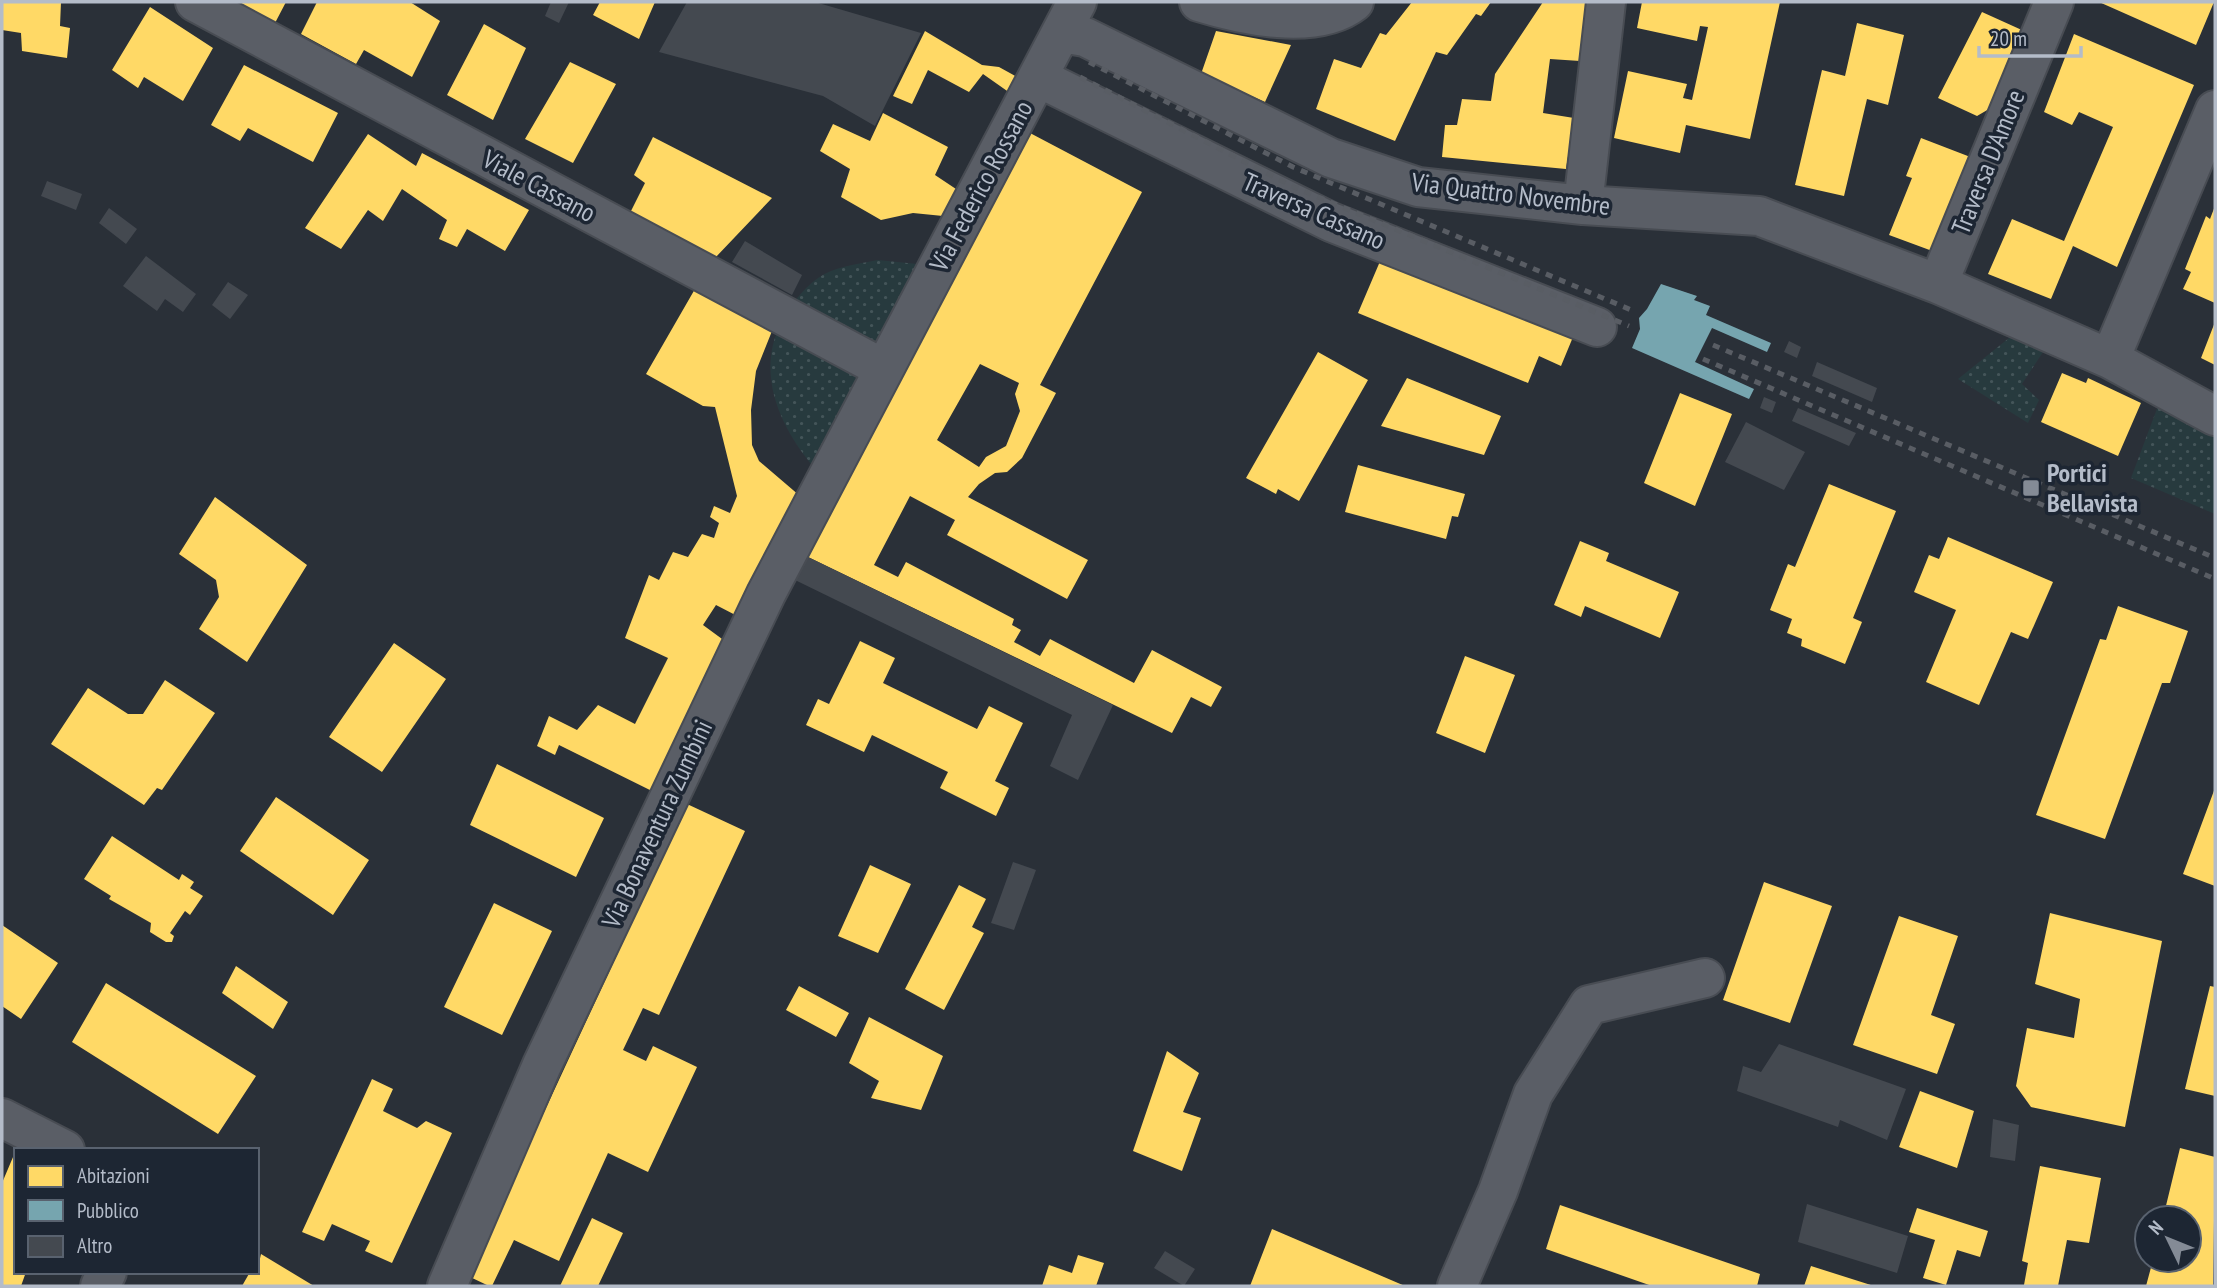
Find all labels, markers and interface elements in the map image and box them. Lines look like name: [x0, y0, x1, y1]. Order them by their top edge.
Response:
scale bar: [1979, 14, 2080, 58]
text: 20 m: [1990, 25, 2027, 52]
street label: Traversa D'Amore: [1944, 85, 2031, 239]
street label: Via Federico Rossano: [921, 95, 1039, 278]
street label: Viale Cassano: [476, 142, 601, 229]
street label: Traversa Cassano: [1238, 165, 1390, 257]
street label: Via Quattro Novembre: [1409, 165, 1612, 222]
place label: Portici Bellavista: [2047, 456, 2138, 519]
marker: Portici Bellavista: [2021, 478, 2041, 498]
street label: Via Bonaventura Zumbini: [594, 715, 719, 934]
legend: [14, 1148, 259, 1274]
text: Abitazioni: [77, 1162, 150, 1189]
text: Pubblico: [77, 1197, 139, 1224]
north arrow: [2133, 1204, 2203, 1274]
text: N: [2143, 1215, 2168, 1239]
text: Altro: [77, 1232, 112, 1259]

